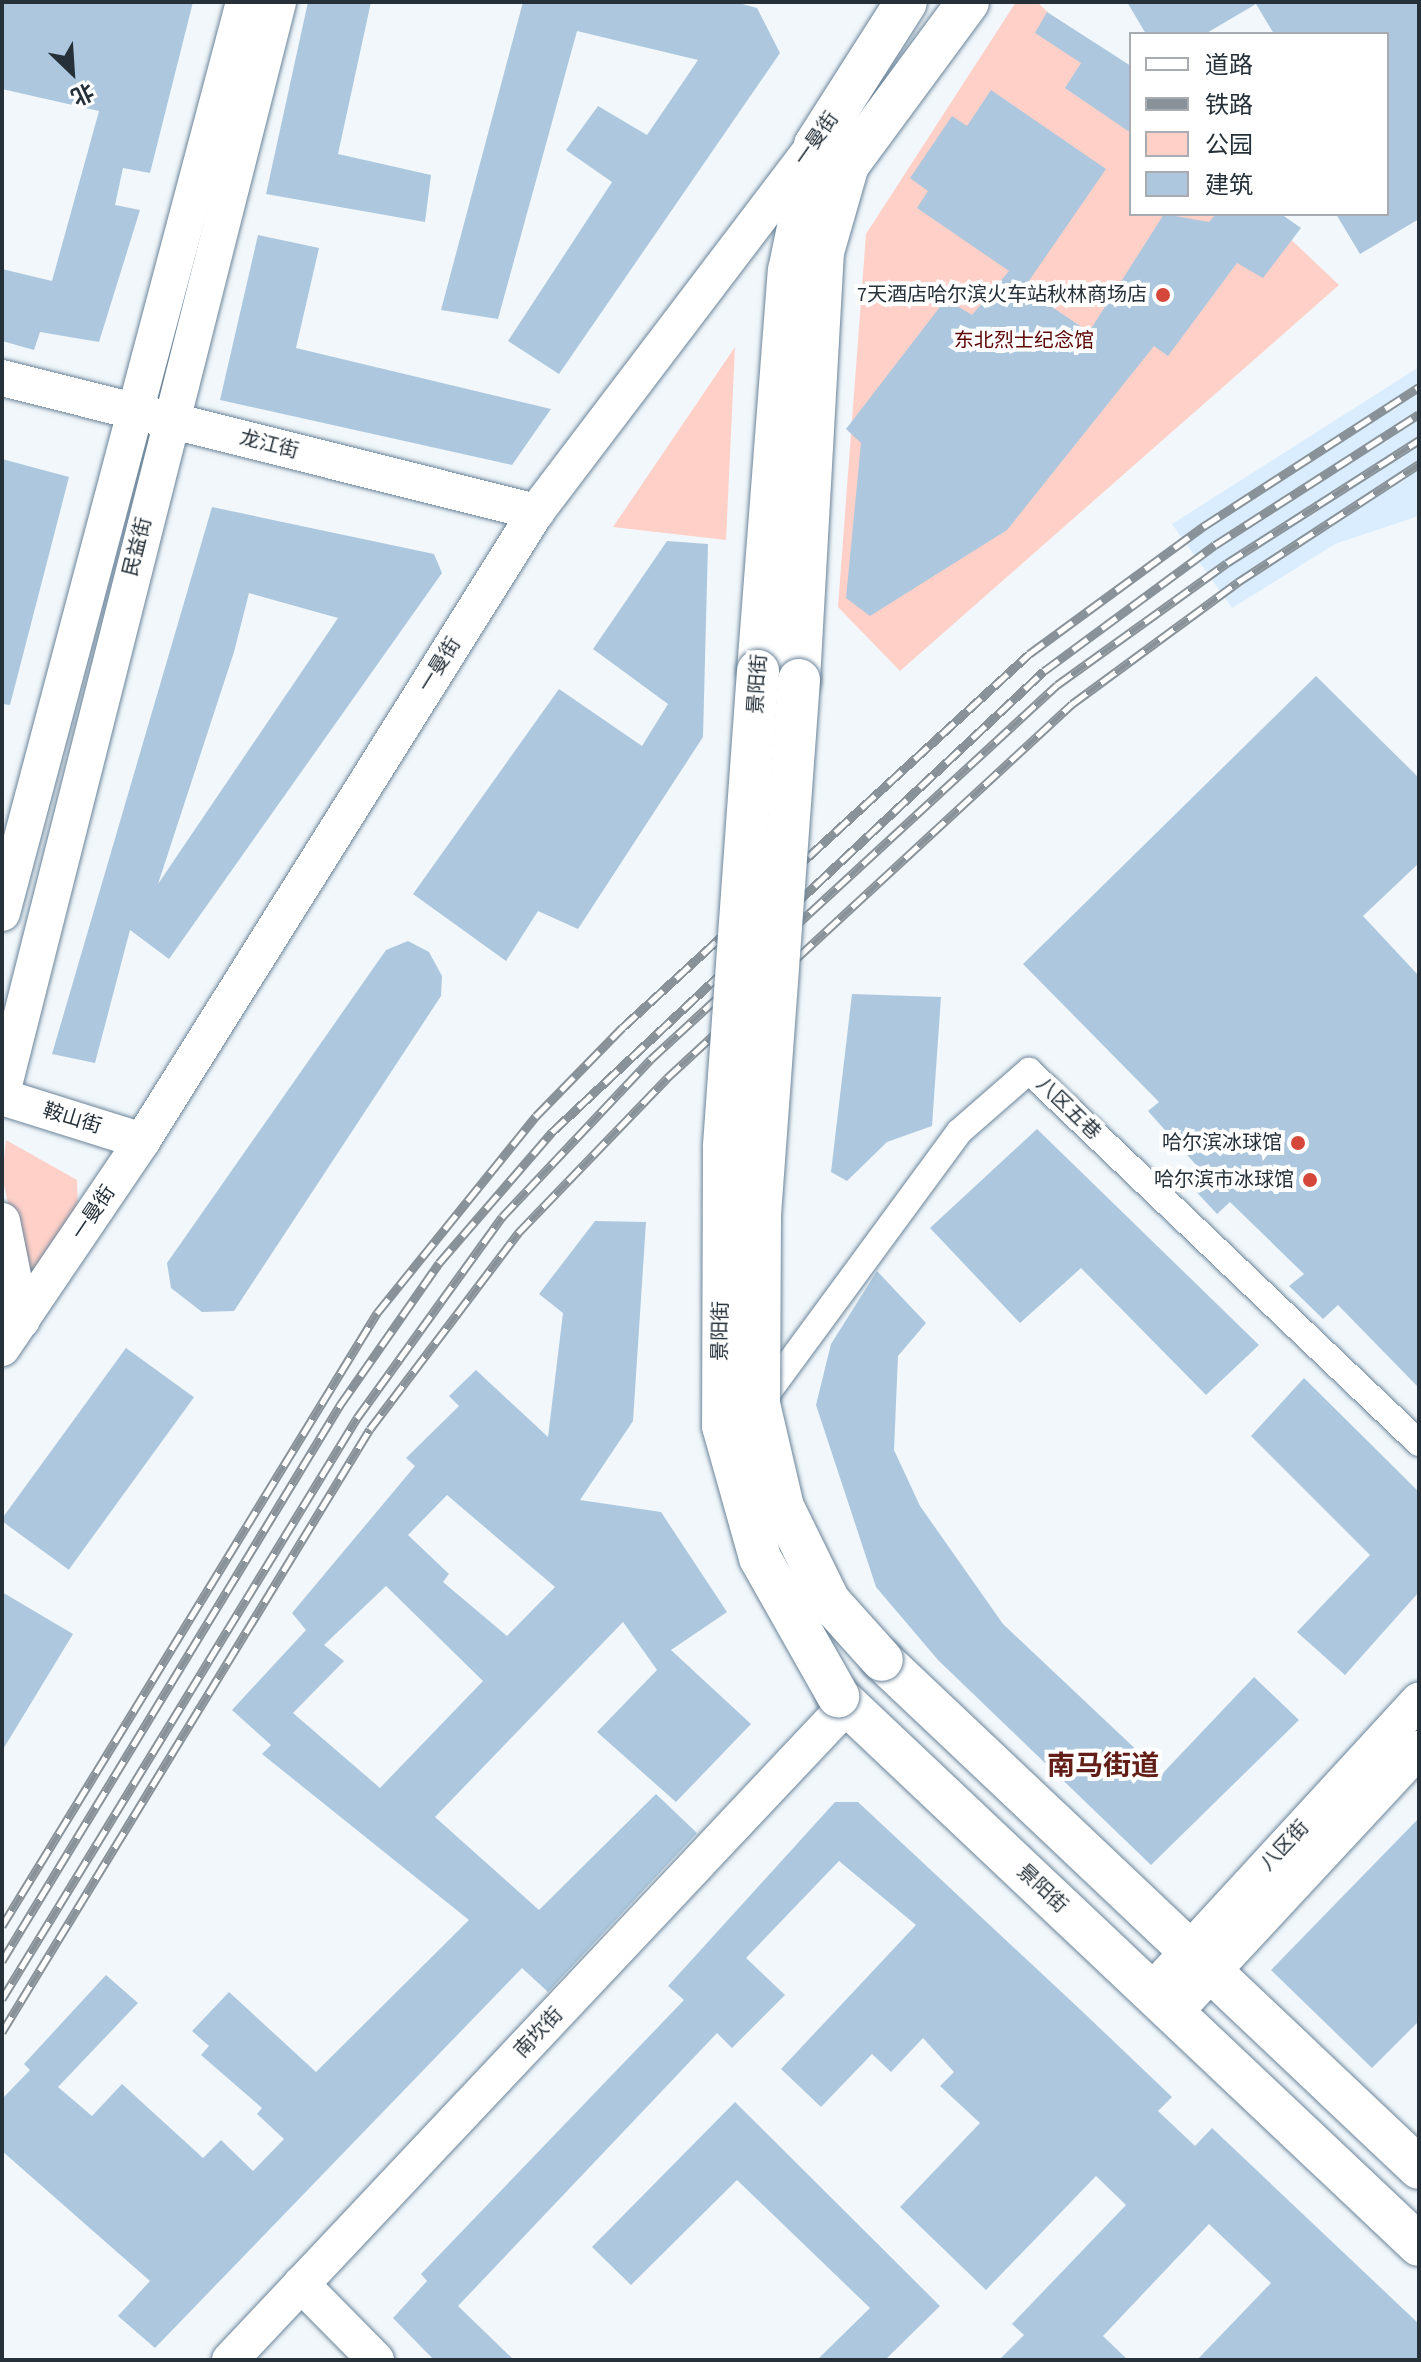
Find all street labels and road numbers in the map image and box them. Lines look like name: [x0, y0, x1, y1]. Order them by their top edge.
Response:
street label: 一曼街: [790, 108, 844, 170]
street label: 龙江街: [237, 426, 301, 464]
street label: 民益街: [119, 515, 157, 579]
street label: 一曼街: [414, 633, 466, 697]
street label: 景阳街: [744, 653, 772, 715]
street label: 八区五巷: [1031, 1073, 1105, 1145]
street label: 鞍山街: [40, 1099, 104, 1139]
street label: 一曼街: [67, 1181, 121, 1245]
street label: 景阳街: [708, 1301, 734, 1361]
street label: 八区街: [1256, 1816, 1314, 1876]
street label: 景阳街: [1012, 1860, 1072, 1918]
street label: 南坎街: [510, 2003, 568, 2063]

